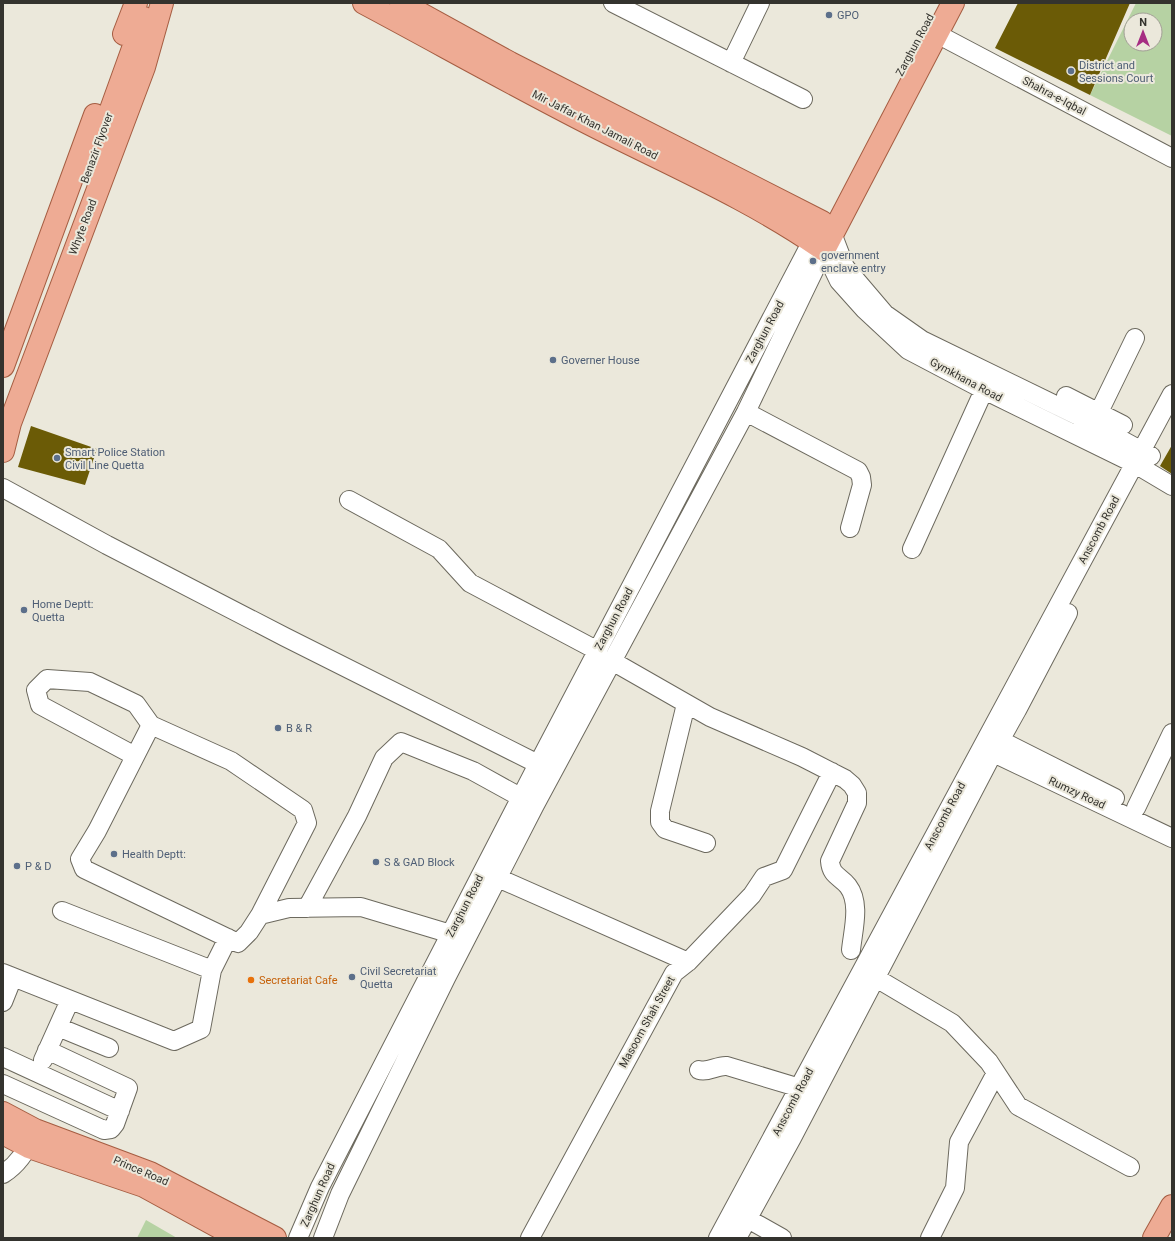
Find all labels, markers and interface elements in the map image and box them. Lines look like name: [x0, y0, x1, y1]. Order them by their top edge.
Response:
place label: GPO: [837, 9, 859, 22]
marker: GPO: [824, 10, 834, 20]
street label: Zarghun Road: [893, 12, 937, 78]
north arrow: [1123, 12, 1163, 52]
text: N: [1139, 16, 1147, 29]
place label: District and Sessions Court: [1079, 59, 1154, 85]
marker: District and Sessions Court: [1066, 66, 1076, 76]
street label: Shahra-e-Iqbal: [1020, 74, 1088, 118]
street label: Mir Jaffar Khan Jamali Road: [530, 88, 660, 162]
street label: Benazir Flyover: [78, 111, 116, 185]
street label: Whyte Road: [66, 197, 100, 257]
place label: government enclave entry: [821, 249, 886, 275]
marker: government enclave entry: [808, 256, 818, 266]
street label: Zarghun Road: [743, 299, 787, 365]
place label: Governer House: [561, 354, 640, 367]
marker: Governer House: [548, 355, 558, 365]
street label: Gymkhana Road: [928, 355, 1004, 405]
place label: Smart Police Station Civil Line Quetta: [65, 446, 165, 472]
marker: Smart Police Station Civil Line Quetta: [52, 453, 62, 463]
street label: Anscomb Road: [1076, 494, 1122, 566]
street label: Zarghun Road: [592, 586, 636, 652]
place label: Home Deptt: Quetta: [32, 598, 93, 624]
marker: Home Deptt: Quetta: [19, 605, 29, 615]
place label: B & R: [286, 722, 312, 735]
marker: B & R: [273, 723, 283, 733]
street label: Rumzy Road: [1047, 774, 1107, 812]
street label: Anscomb Road: [922, 780, 968, 852]
place label: Health Deptt:: [122, 848, 186, 861]
marker: Health Deptt:: [109, 849, 119, 859]
place label: S & GAD Block: [384, 856, 455, 869]
marker: S & GAD Block: [371, 857, 381, 867]
place label: P & D: [25, 860, 51, 873]
marker: P & D: [12, 861, 22, 871]
street label: Zarghun Road: [444, 873, 486, 939]
place label: Civil Secretariat Quetta: [360, 965, 437, 991]
marker: Civil Secretariat Quetta: [347, 972, 357, 982]
place label: Secretariat Cafe: [259, 974, 338, 987]
street label: Masoom Shah Street: [616, 974, 678, 1070]
marker: Secretariat Cafe: [246, 975, 256, 985]
street label: Anscomb Road: [770, 1066, 816, 1138]
street label: Prince Road: [111, 1153, 171, 1189]
street label: Zarghun Road: [298, 1161, 338, 1229]

